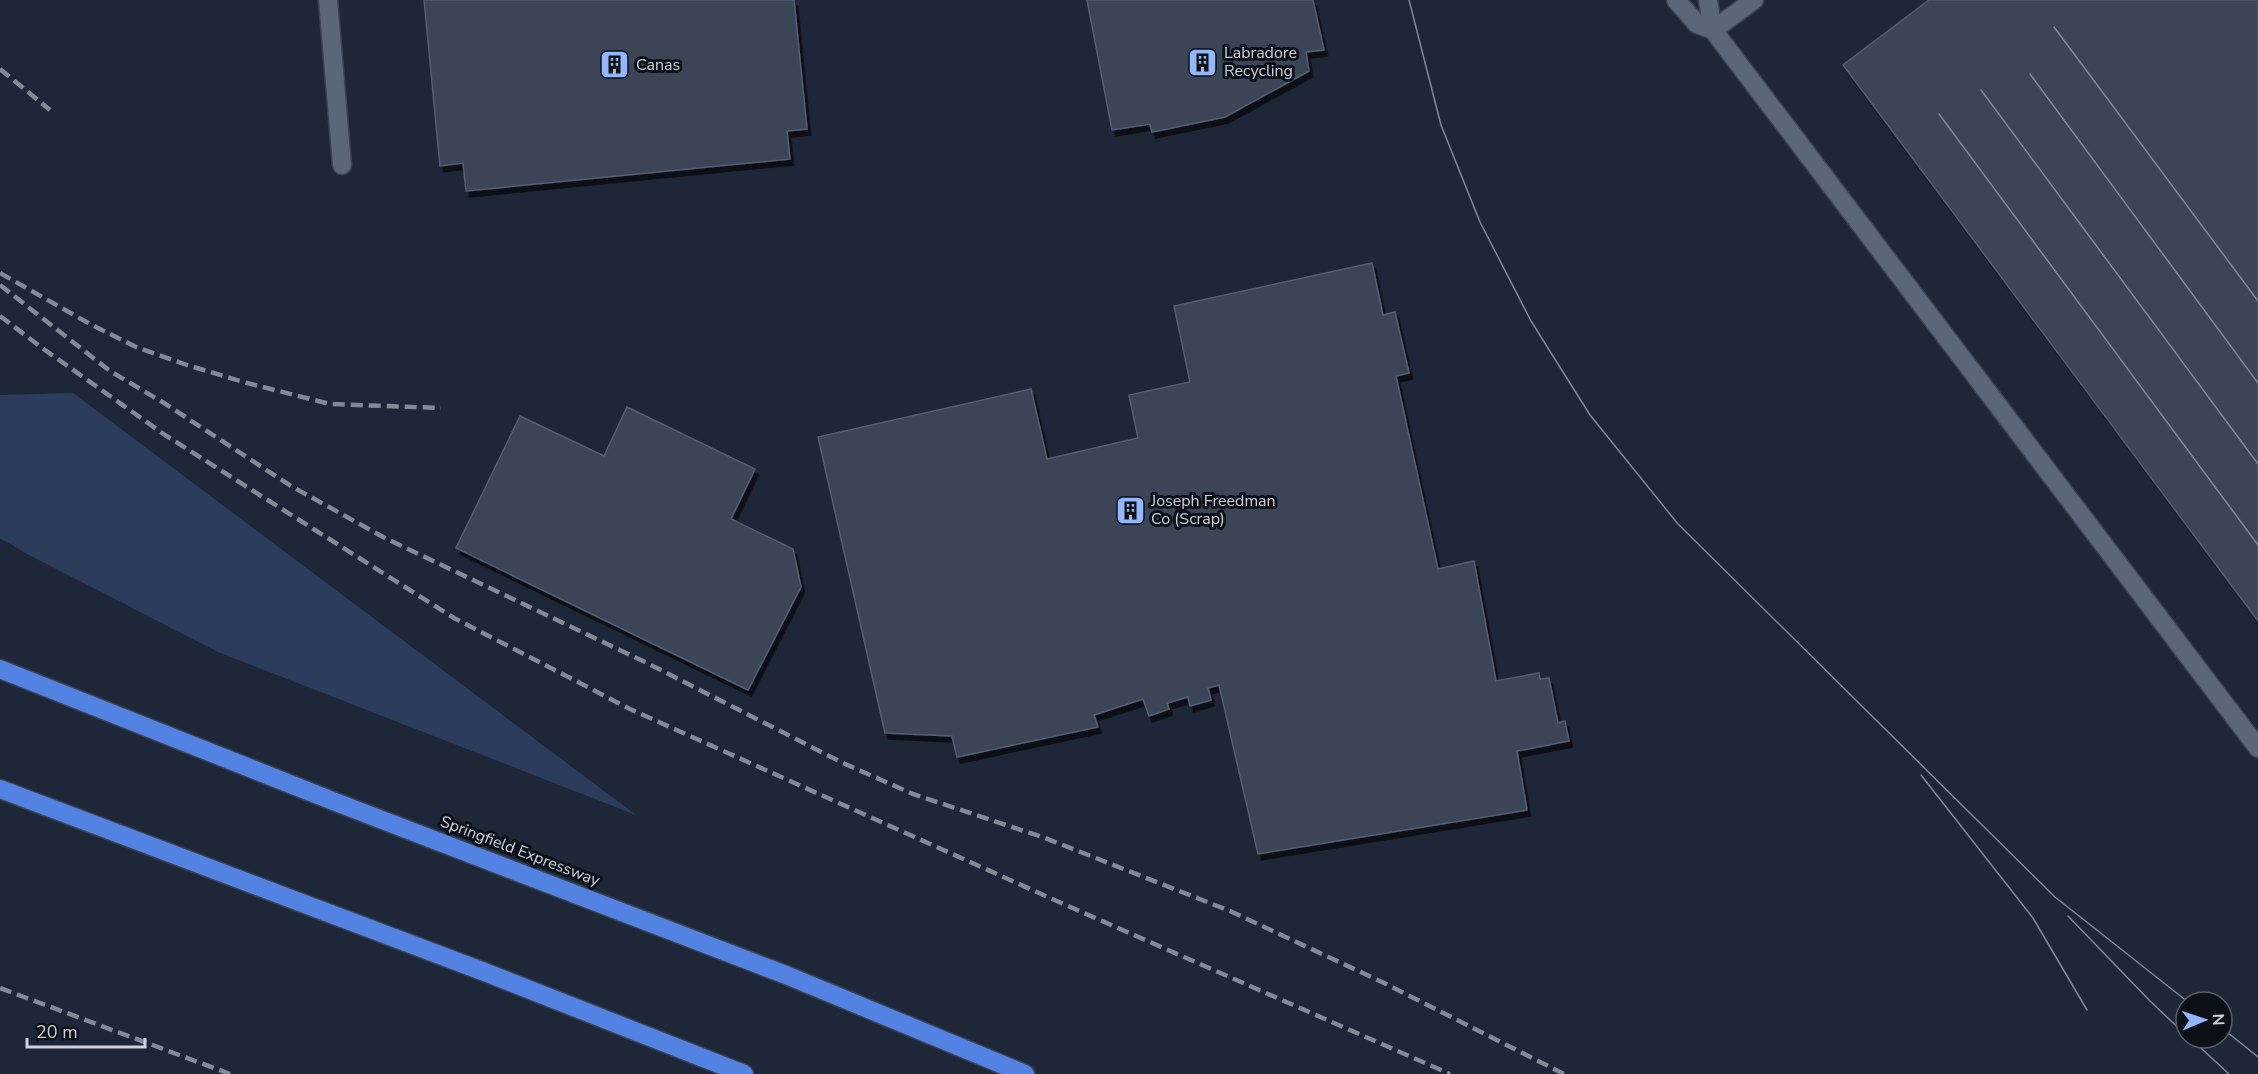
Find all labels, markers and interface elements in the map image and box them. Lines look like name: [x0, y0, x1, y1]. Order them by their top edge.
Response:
place label: Labradore Recycling: [1224, 42, 1297, 82]
building icon: Labradore Recycling: [1187, 46, 1219, 78]
building icon: Canas: [599, 49, 631, 81]
place label: Canas: [636, 54, 680, 76]
place label: Joseph Freedman Co (Scrap): [1150, 490, 1276, 530]
building icon: Joseph Freedman Co (Scrap): [1114, 494, 1146, 526]
street label: Springfield Expressway: [437, 810, 604, 892]
north arrow: [2174, 990, 2234, 1050]
scale bar: [27, 1011, 146, 1049]
text: N: [2207, 1013, 2229, 1026]
text: 20 m: [36, 1020, 78, 1044]

